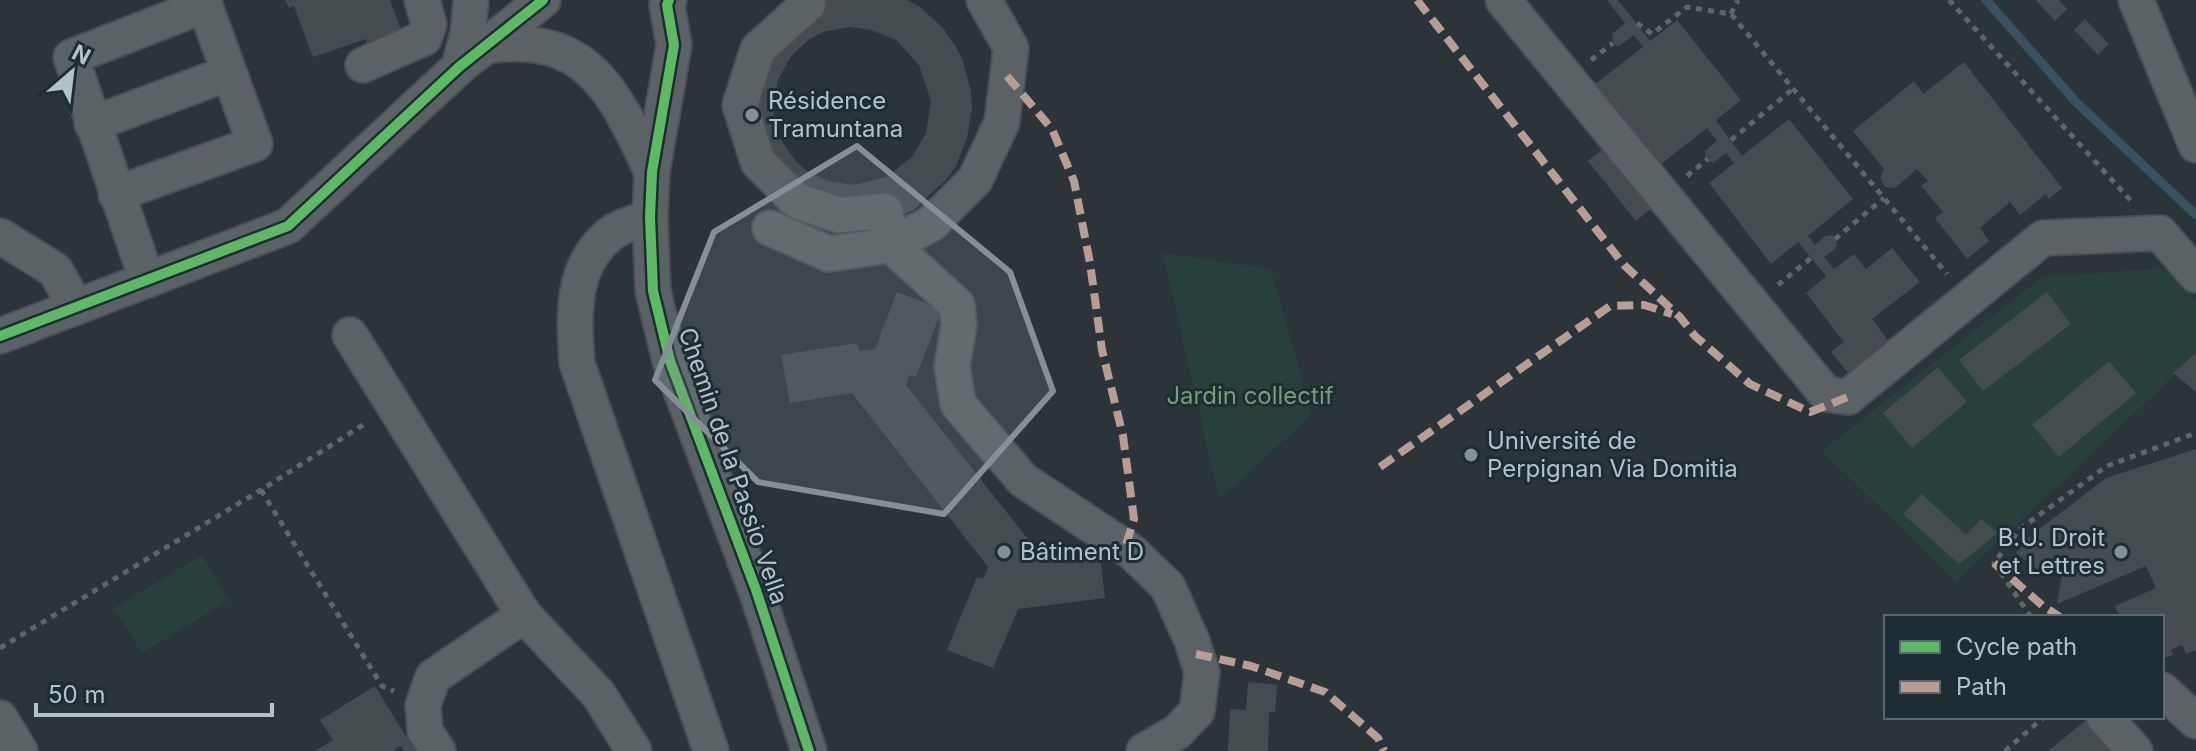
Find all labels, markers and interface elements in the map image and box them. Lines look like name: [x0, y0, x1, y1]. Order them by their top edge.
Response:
north arrow: [32, 32, 112, 112]
text: N: [68, 39, 95, 70]
place label: Résidence Tramuntana: [768, 86, 903, 143]
marker: Résidence Tramuntana: [743, 106, 761, 124]
street label: Chemin de la Passio Vella: [672, 324, 794, 608]
park label: Jardin collectif: [1166, 381, 1334, 410]
place label: Université de Perpignan Via Domitia: [1487, 426, 1738, 483]
marker: Université de Perpignan Via Domitia: [1462, 446, 1480, 464]
place label: B.U. Droit et Lettres: [1998, 523, 2105, 580]
place label: Bâtiment D: [1020, 537, 1144, 566]
marker: Bâtiment D: [995, 543, 1013, 561]
marker: B.U. Droit et Lettres: [2112, 543, 2130, 561]
legend: [1884, 615, 2164, 719]
text: Cycle path: [1956, 632, 2077, 661]
scale bar: [36, 667, 272, 717]
text: Path: [1956, 672, 2007, 701]
text: 50 m: [48, 680, 106, 709]

